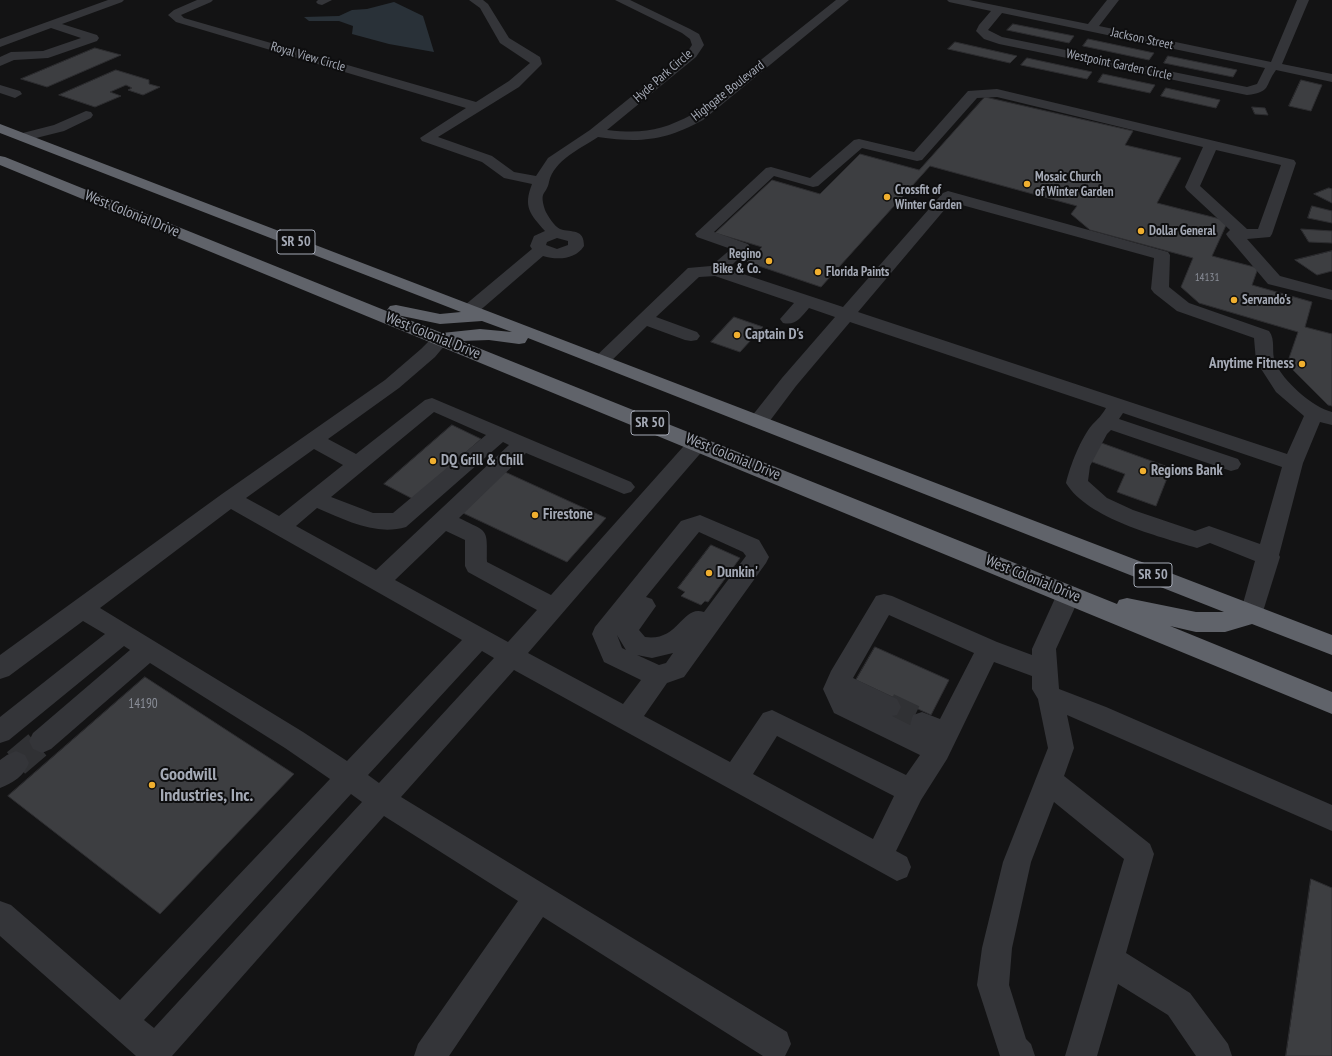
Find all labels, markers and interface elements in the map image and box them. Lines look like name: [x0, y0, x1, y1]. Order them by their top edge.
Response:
street label: Jackson Street: [1109, 25, 1175, 53]
street label: Royal View Circle: [269, 39, 347, 75]
street label: Hyde Park Circle: [630, 46, 696, 106]
street label: Westpoint Garden Circle: [1065, 46, 1173, 84]
street label: Highgate Boulevard: [688, 58, 768, 124]
place label: Mosaic Church of Winter Garden: [1035, 169, 1114, 200]
marker: Mosaic Church of Winter Garden: [1022, 179, 1032, 189]
place label: Crossfit of Winter Garden: [895, 182, 962, 213]
street label: West Colonial Drive: [82, 187, 182, 241]
marker: Crossfit of Winter Garden: [882, 192, 892, 202]
place label: Dollar General: [1149, 223, 1216, 239]
marker: Dollar General: [1136, 226, 1146, 236]
road number: SR 50: [277, 230, 315, 254]
place label: Regino Bike & Co.: [713, 246, 761, 277]
marker: Regino Bike & Co.: [764, 256, 774, 266]
place label: Florida Paints: [826, 264, 889, 280]
marker: Florida Paints: [813, 267, 823, 277]
house number: 14131: [1195, 271, 1219, 285]
place label: Servando's: [1242, 292, 1291, 308]
marker: Servando's: [1229, 295, 1239, 305]
street label: West Colonial Drive: [383, 309, 483, 363]
place label: Captain D's: [745, 326, 803, 344]
marker: Captain D's: [732, 330, 742, 340]
place label: Anytime Fitness: [1209, 355, 1294, 373]
marker: Anytime Fitness: [1297, 359, 1307, 369]
road number: SR 50: [631, 411, 669, 435]
street label: West Colonial Drive: [683, 430, 783, 484]
place label: DQ Grill & Chill: [441, 452, 523, 470]
marker: DQ Grill & Chill: [428, 456, 438, 466]
place label: Regions Bank: [1151, 462, 1223, 480]
marker: Regions Bank: [1138, 466, 1148, 476]
place label: Firestone: [543, 506, 593, 524]
marker: Firestone: [530, 510, 540, 520]
street label: West Colonial Drive: [983, 552, 1083, 606]
road number: SR 50: [1134, 563, 1172, 587]
place label: Dunkin': [717, 564, 758, 582]
marker: Dunkin': [704, 568, 714, 578]
house number: 14190: [128, 696, 158, 712]
place label: Goodwill Industries, Inc.: [160, 764, 253, 806]
marker: Goodwill Industries, Inc.: [147, 780, 157, 790]

